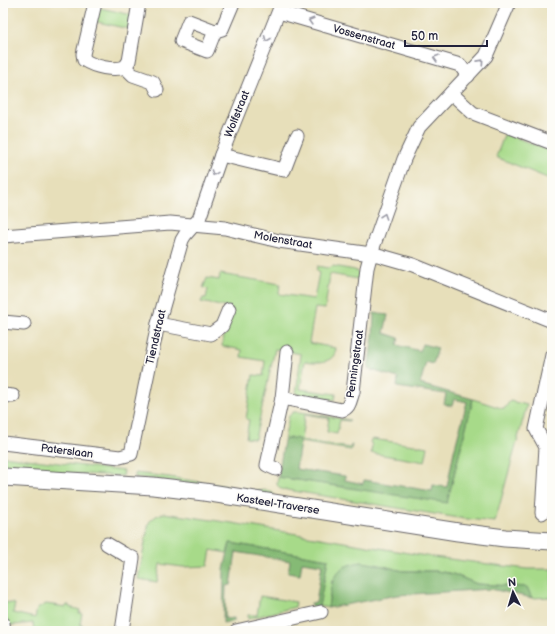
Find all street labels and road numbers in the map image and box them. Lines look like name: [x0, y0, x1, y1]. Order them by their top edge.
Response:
street label: Vossenstraat: [331, 22, 397, 52]
street label: Wolfstraat: [222, 88, 253, 139]
street label: Molenstraat: [253, 228, 314, 252]
street label: Tiendstraat: [143, 308, 169, 366]
street label: Penningstraat: [344, 328, 366, 399]
street label: Paterslaan: [40, 441, 94, 461]
street label: Kasteel-Traverse: [236, 491, 321, 517]

